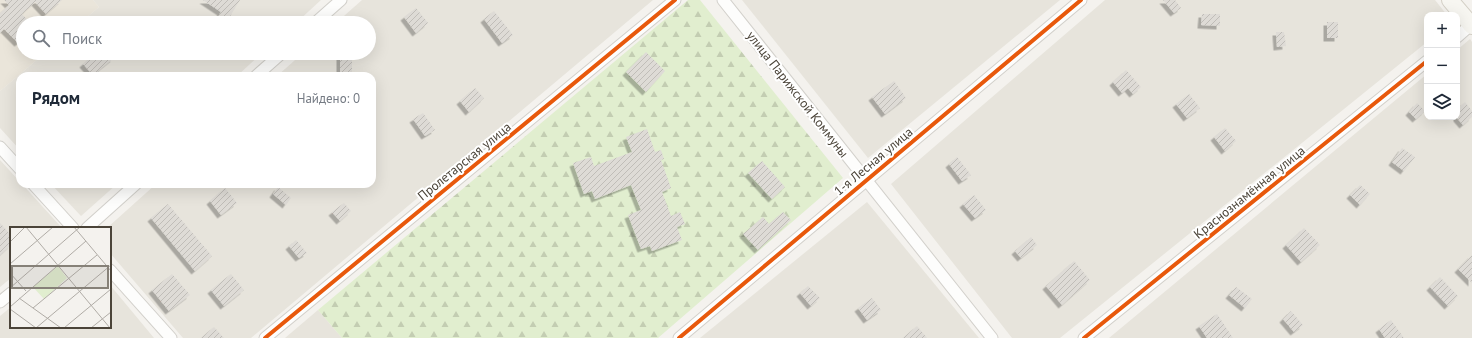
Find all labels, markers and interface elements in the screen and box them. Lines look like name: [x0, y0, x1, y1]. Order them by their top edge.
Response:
map controls: [1424, 12, 1460, 120]
button: +: [1424, 12, 1460, 48]
search box: [16, 16, 376, 60]
icon: search: [30, 27, 52, 49]
street label: улица Парижской Коммуны: [743, 28, 852, 161]
text: Поиск: [62, 29, 102, 48]
button: −: [1424, 48, 1460, 84]
button: layers: [1424, 84, 1460, 120]
text: Рядом: [32, 87, 80, 109]
text: Найдено: 0: [297, 90, 360, 107]
street label: Пролетарская улица: [414, 118, 515, 204]
street label: 1-я Лесная улица: [830, 123, 916, 199]
street label: Краснознамённая улица: [1190, 142, 1309, 243]
inset map: [10, 227, 111, 328]

